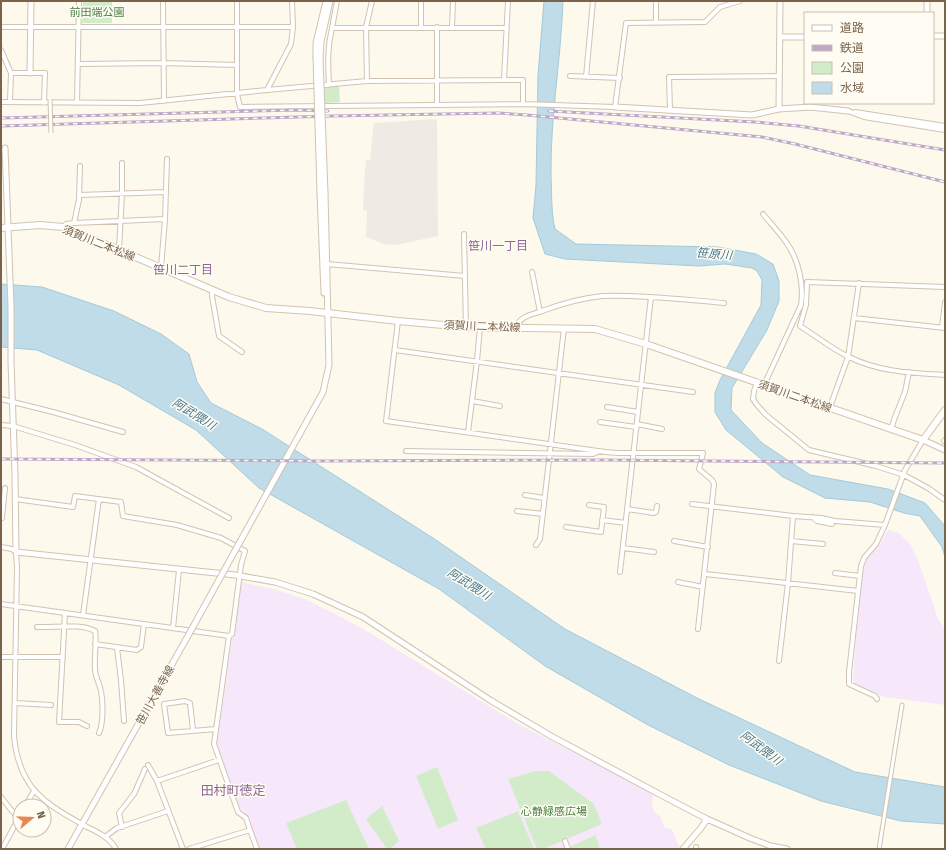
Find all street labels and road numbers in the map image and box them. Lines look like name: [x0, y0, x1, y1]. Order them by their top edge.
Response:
street label: 須賀川二本松線: [61, 223, 137, 264]
street label: 須賀川二本松線: [443, 319, 521, 334]
street label: 須賀川二本松線: [756, 378, 833, 415]
street label: 笹川大善寺線: [134, 663, 177, 727]

